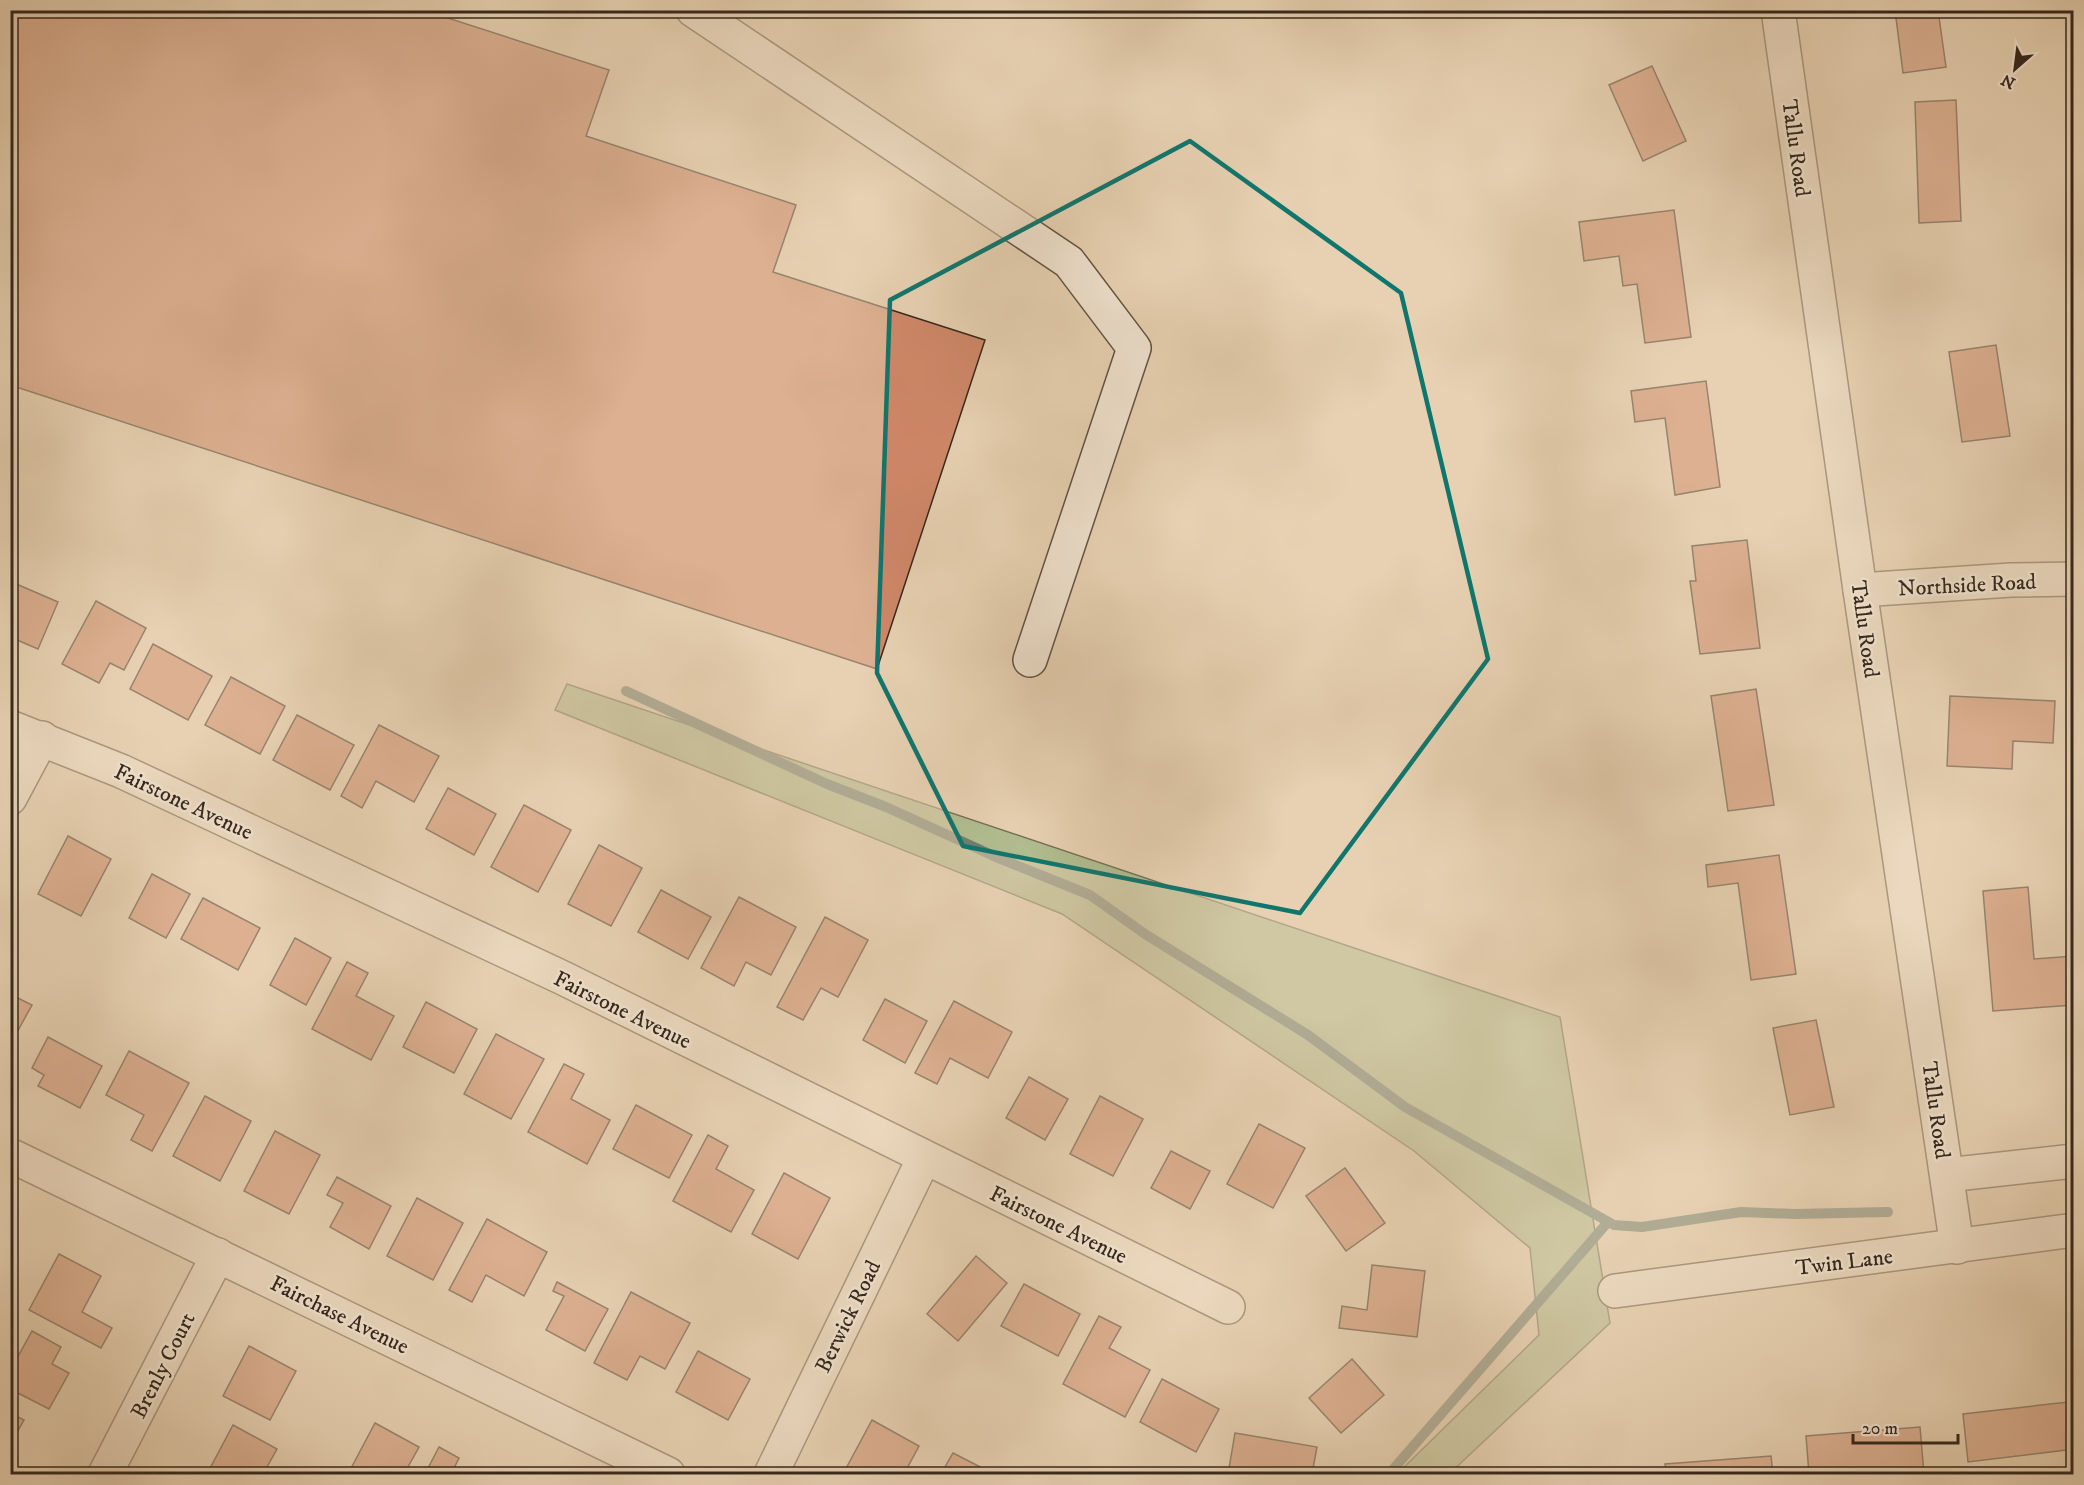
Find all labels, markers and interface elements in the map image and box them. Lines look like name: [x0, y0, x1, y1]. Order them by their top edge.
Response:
north arrow: [1985, 39, 2045, 99]
text: N: [1998, 69, 2019, 93]
street label: Tallu Road: [1775, 98, 1816, 199]
street label: Northside Road: [1897, 568, 2037, 603]
street label: Tallu Road: [1844, 579, 1885, 680]
street label: Fairstone Avenue: [110, 758, 257, 846]
street label: Fairstone Avenue: [549, 965, 696, 1055]
street label: Tallu Road: [1915, 1060, 1956, 1161]
street label: Fairstone Avenue: [985, 1180, 1132, 1270]
street label: Twin Lane: [1794, 1243, 1894, 1282]
street label: Berwick Road: [810, 1256, 887, 1377]
street label: Fairchase Avenue: [266, 1270, 413, 1361]
street label: Brenly Court: [125, 1308, 202, 1423]
scale bar: [1853, 1407, 1958, 1445]
text: 20 m: [1862, 1418, 1898, 1440]

